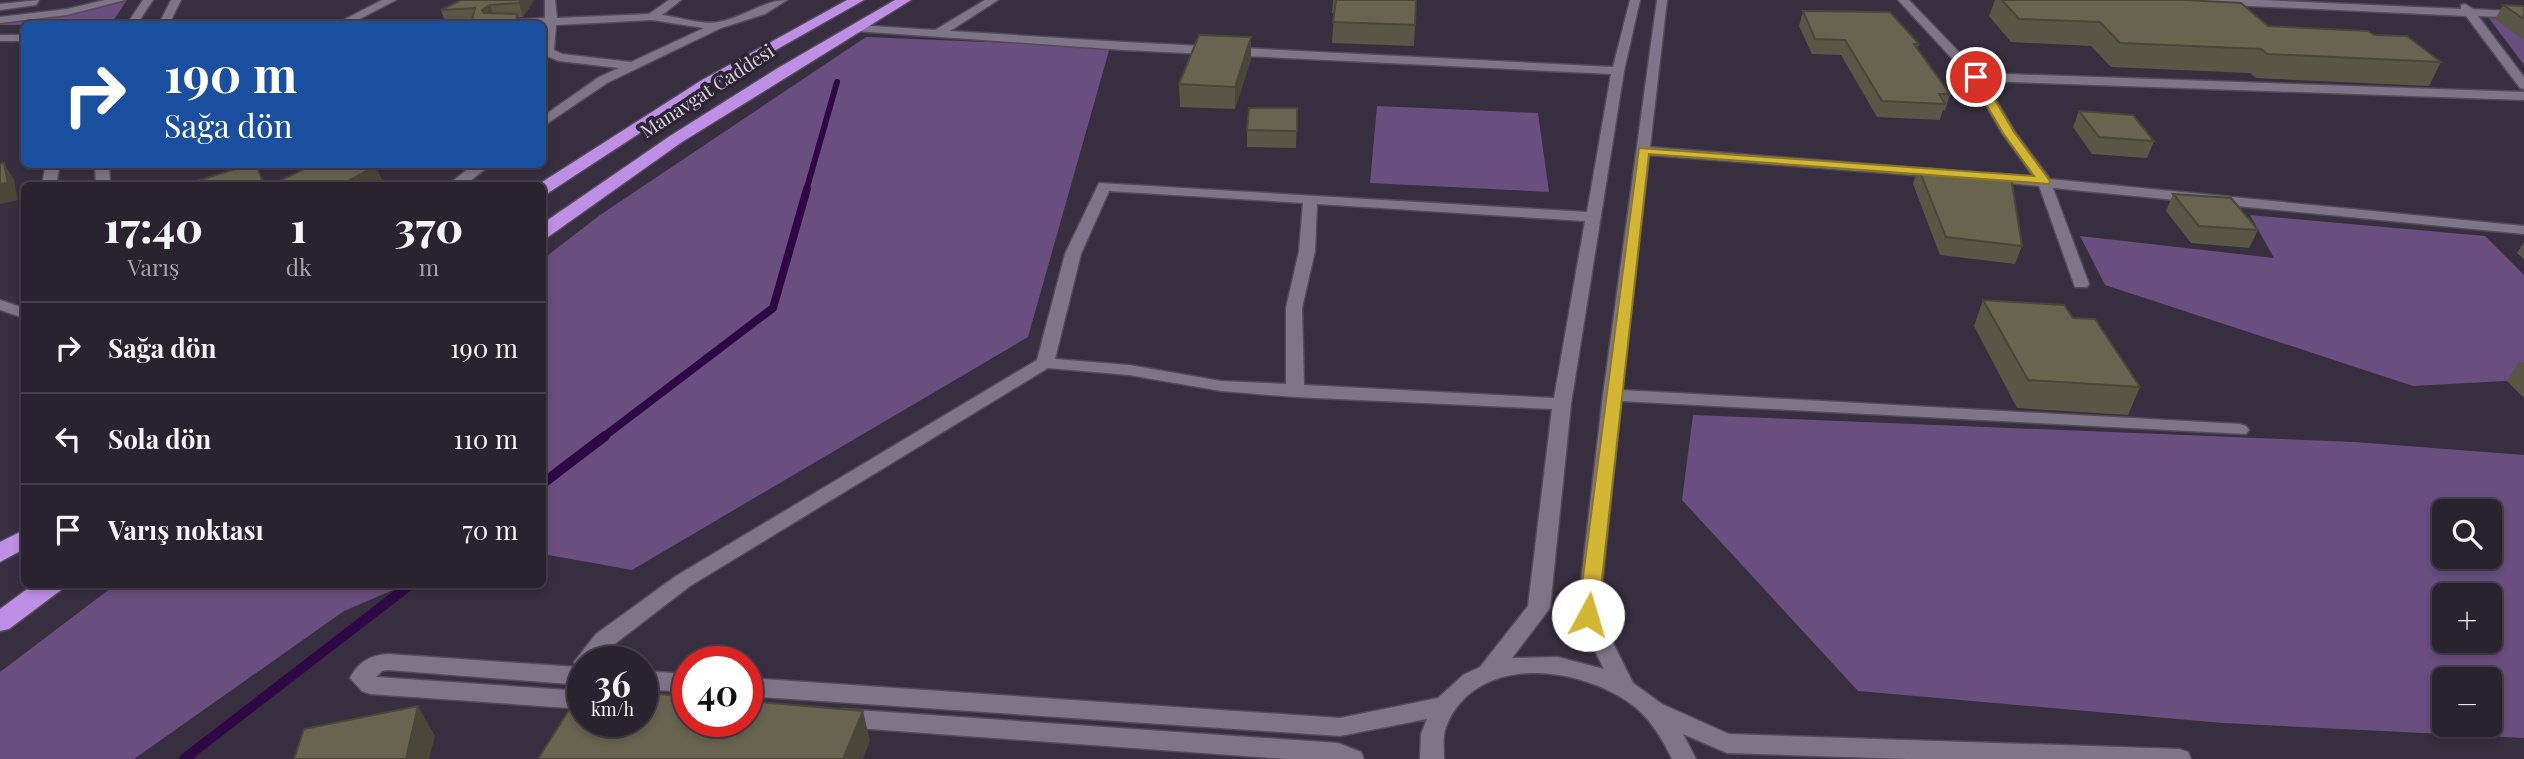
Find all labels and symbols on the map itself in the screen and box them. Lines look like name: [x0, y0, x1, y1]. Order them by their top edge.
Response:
street label: Manavgat Caddesi: [635, 37, 779, 143]
pin: [1946, 47, 2006, 107]
position arrow: [1551, 578, 1625, 652]
speed limit sign: 40: [672, 646, 763, 737]

